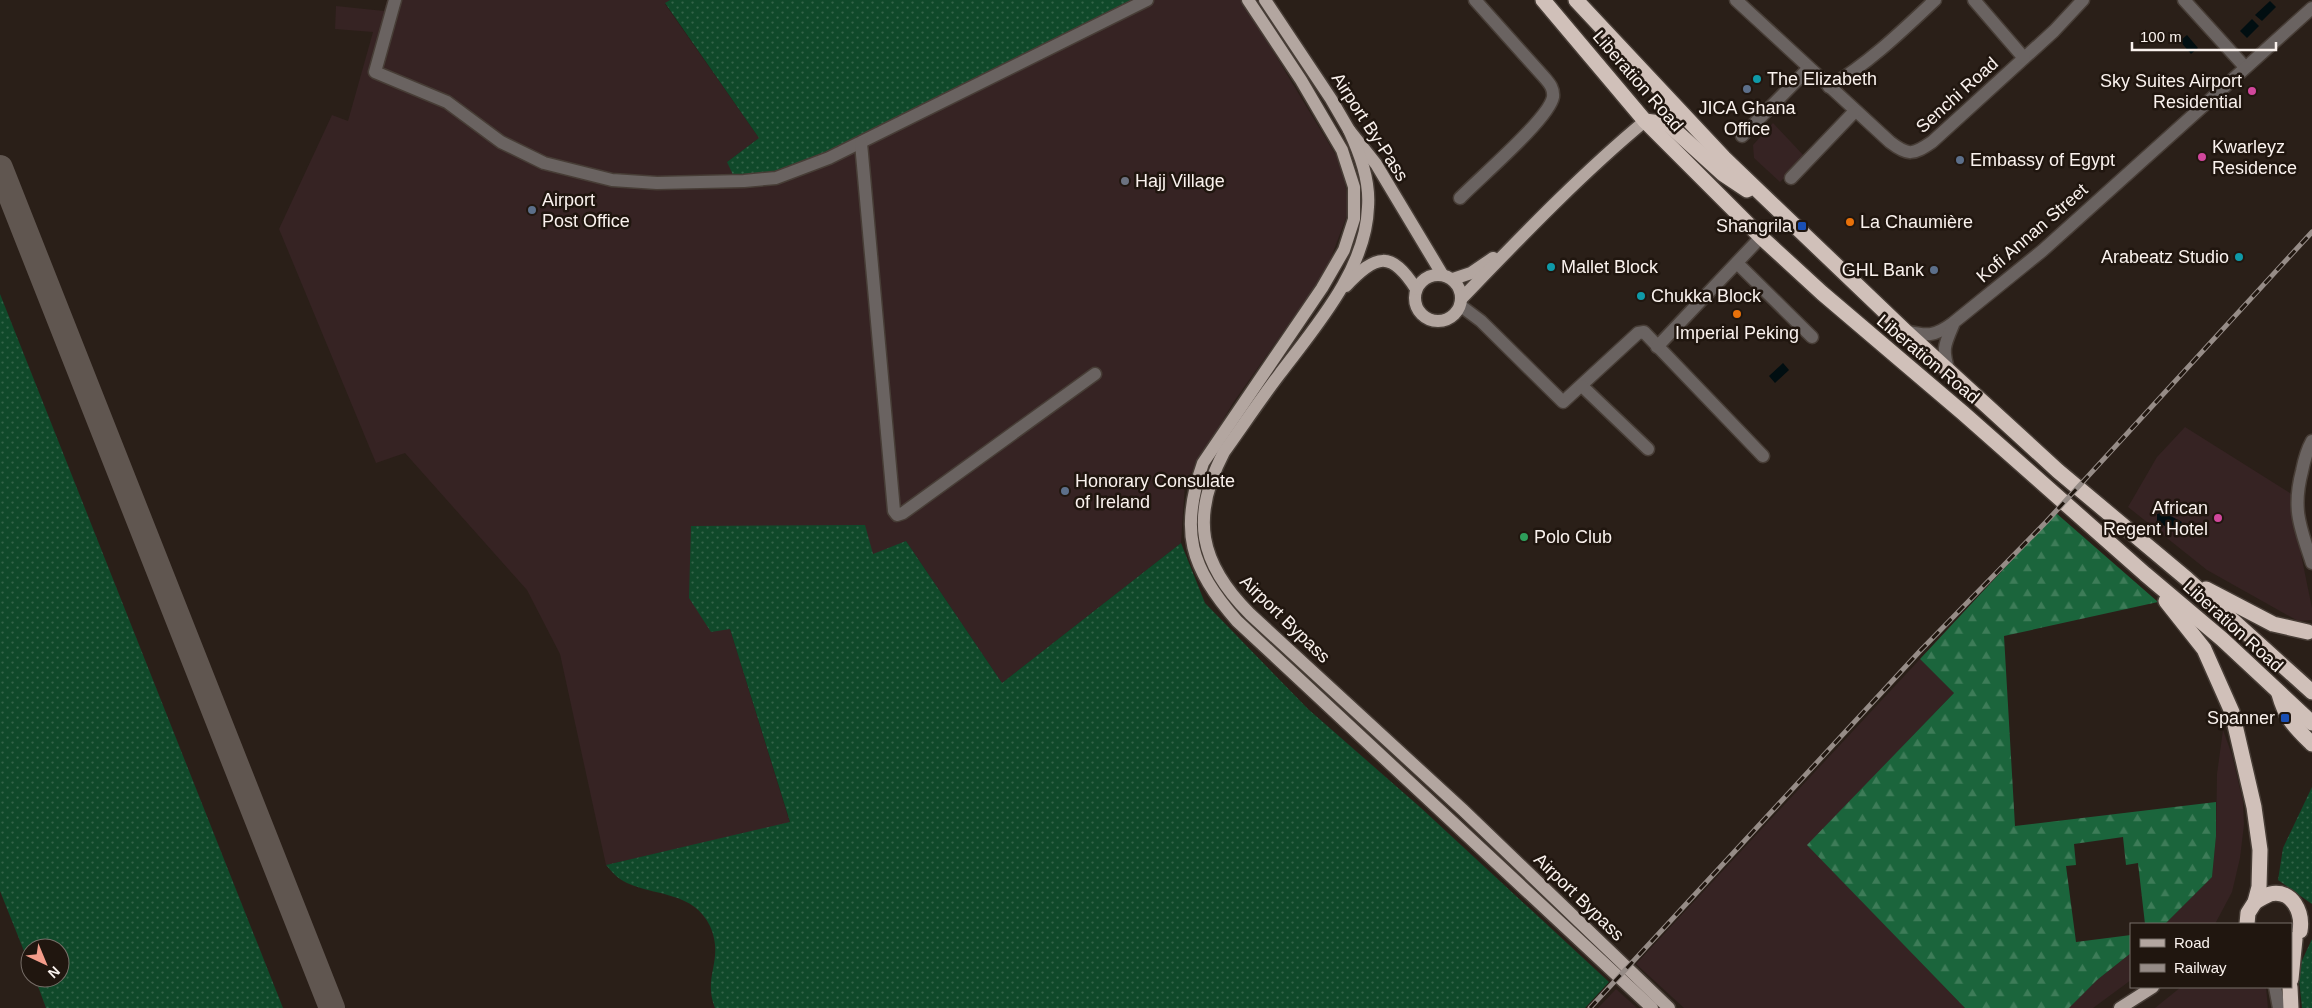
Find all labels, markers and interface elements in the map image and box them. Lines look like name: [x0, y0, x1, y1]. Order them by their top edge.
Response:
scale bar: [2132, 20, 2276, 52]
street label: Liberation Road: [1589, 26, 1687, 136]
text: 100 m: [2140, 28, 2182, 45]
street label: Senchi Road: [1912, 53, 2002, 137]
street label: Airport By-Pass: [1328, 69, 1412, 185]
place label: The Elizabeth: [1767, 69, 1877, 89]
place label: Sky Suites Airport Residential: [2100, 71, 2242, 112]
marker: The Elizabeth: [1751, 73, 1763, 85]
marker: JICA Ghana Office: [1741, 83, 1753, 95]
marker: Sky Suites Airport Residential: [2246, 85, 2258, 97]
place label: JICA Ghana Office: [1698, 98, 1797, 139]
place label: Kwarleyz Residence: [2212, 137, 2297, 178]
place label: Embassy of Egypt: [1970, 150, 2115, 170]
marker: Kwarleyz Residence: [2196, 151, 2208, 163]
marker: Embassy of Egypt: [1954, 154, 1966, 166]
place label: Hajj Village: [1135, 171, 1225, 191]
marker: Hajj Village: [1119, 175, 1131, 187]
street label: Kofi Annan Street: [1973, 179, 2091, 287]
place label: Airport Post Office: [542, 190, 630, 231]
marker: Airport Post Office: [526, 204, 538, 216]
place label: La Chaumière: [1860, 212, 1973, 232]
place label: Shangrila: [1716, 216, 1793, 236]
marker: La Chaumière: [1844, 216, 1856, 228]
marker: Shangrila: [1796, 220, 1808, 232]
place label: Arabeatz Studio: [2101, 247, 2229, 267]
marker: Arabeatz Studio: [2233, 251, 2245, 263]
place label: Mallet Block: [1561, 257, 1659, 277]
place label: GHL Bank: [1842, 260, 1925, 280]
marker: Mallet Block: [1545, 261, 1557, 273]
marker: GHL Bank: [1928, 264, 1940, 276]
place label: Chukka Block: [1651, 286, 1762, 306]
marker: Chukka Block: [1635, 290, 1647, 302]
marker: Imperial Peking: [1731, 308, 1743, 320]
street label: Liberation Road: [1873, 310, 1983, 408]
place label: Imperial Peking: [1675, 323, 1799, 343]
place label: Honorary Consulate of Ireland: [1075, 471, 1235, 512]
marker: Honorary Consulate of Ireland: [1059, 485, 1071, 497]
place label: African Regent Hotel: [2103, 498, 2208, 539]
marker: African Regent Hotel: [2212, 512, 2224, 524]
place label: Polo Club: [1534, 527, 1612, 547]
marker: Polo Club: [1518, 531, 1530, 543]
street label: Airport Bypass: [1236, 571, 1334, 667]
street label: Liberation Road: [2179, 576, 2287, 676]
place label: Spanner: [2207, 708, 2275, 728]
marker: Spanner: [2279, 712, 2291, 724]
street label: Airport Bypass: [1530, 849, 1628, 945]
legend: [2130, 923, 2292, 988]
text: Road: [2174, 934, 2210, 951]
north arrow: [20, 938, 70, 988]
text: Railway: [2174, 959, 2227, 976]
text: N: [45, 963, 63, 982]

